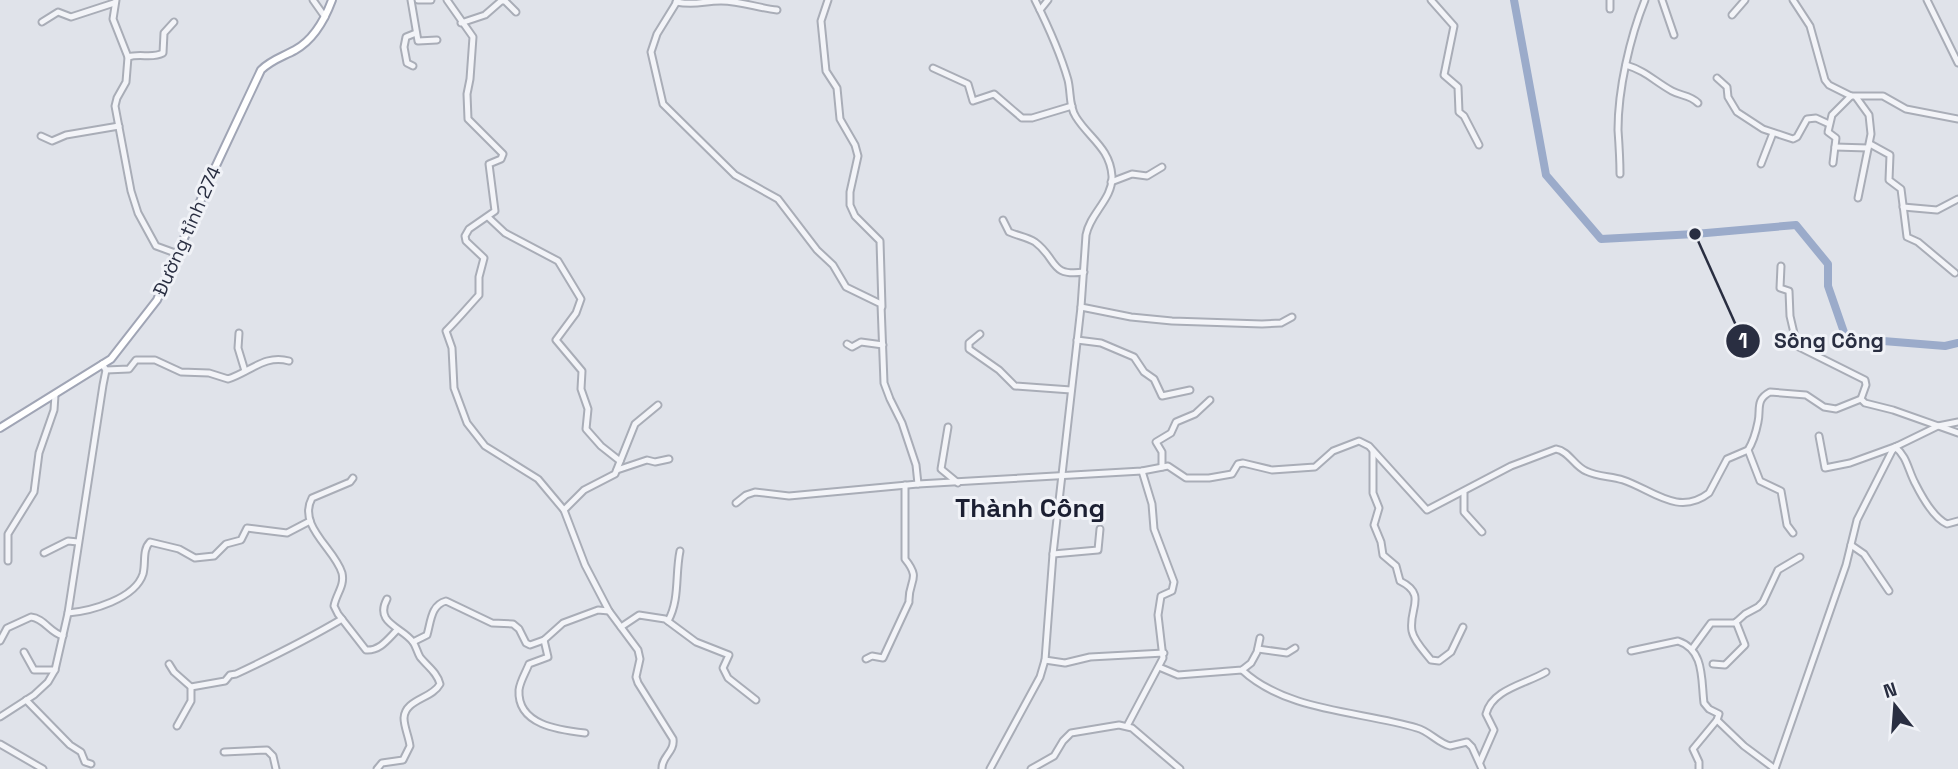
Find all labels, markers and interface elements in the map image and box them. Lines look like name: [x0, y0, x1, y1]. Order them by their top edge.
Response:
street label: Đường tỉnh 274: [147, 162, 227, 300]
callout: Sông Công: [1726, 320, 1898, 362]
text: 1: [1738, 327, 1748, 354]
text: Sông Công: [1774, 327, 1884, 354]
district label: Thành Công: [955, 491, 1105, 525]
north arrow: [1860, 671, 1930, 741]
text: N: [1880, 676, 1900, 704]

